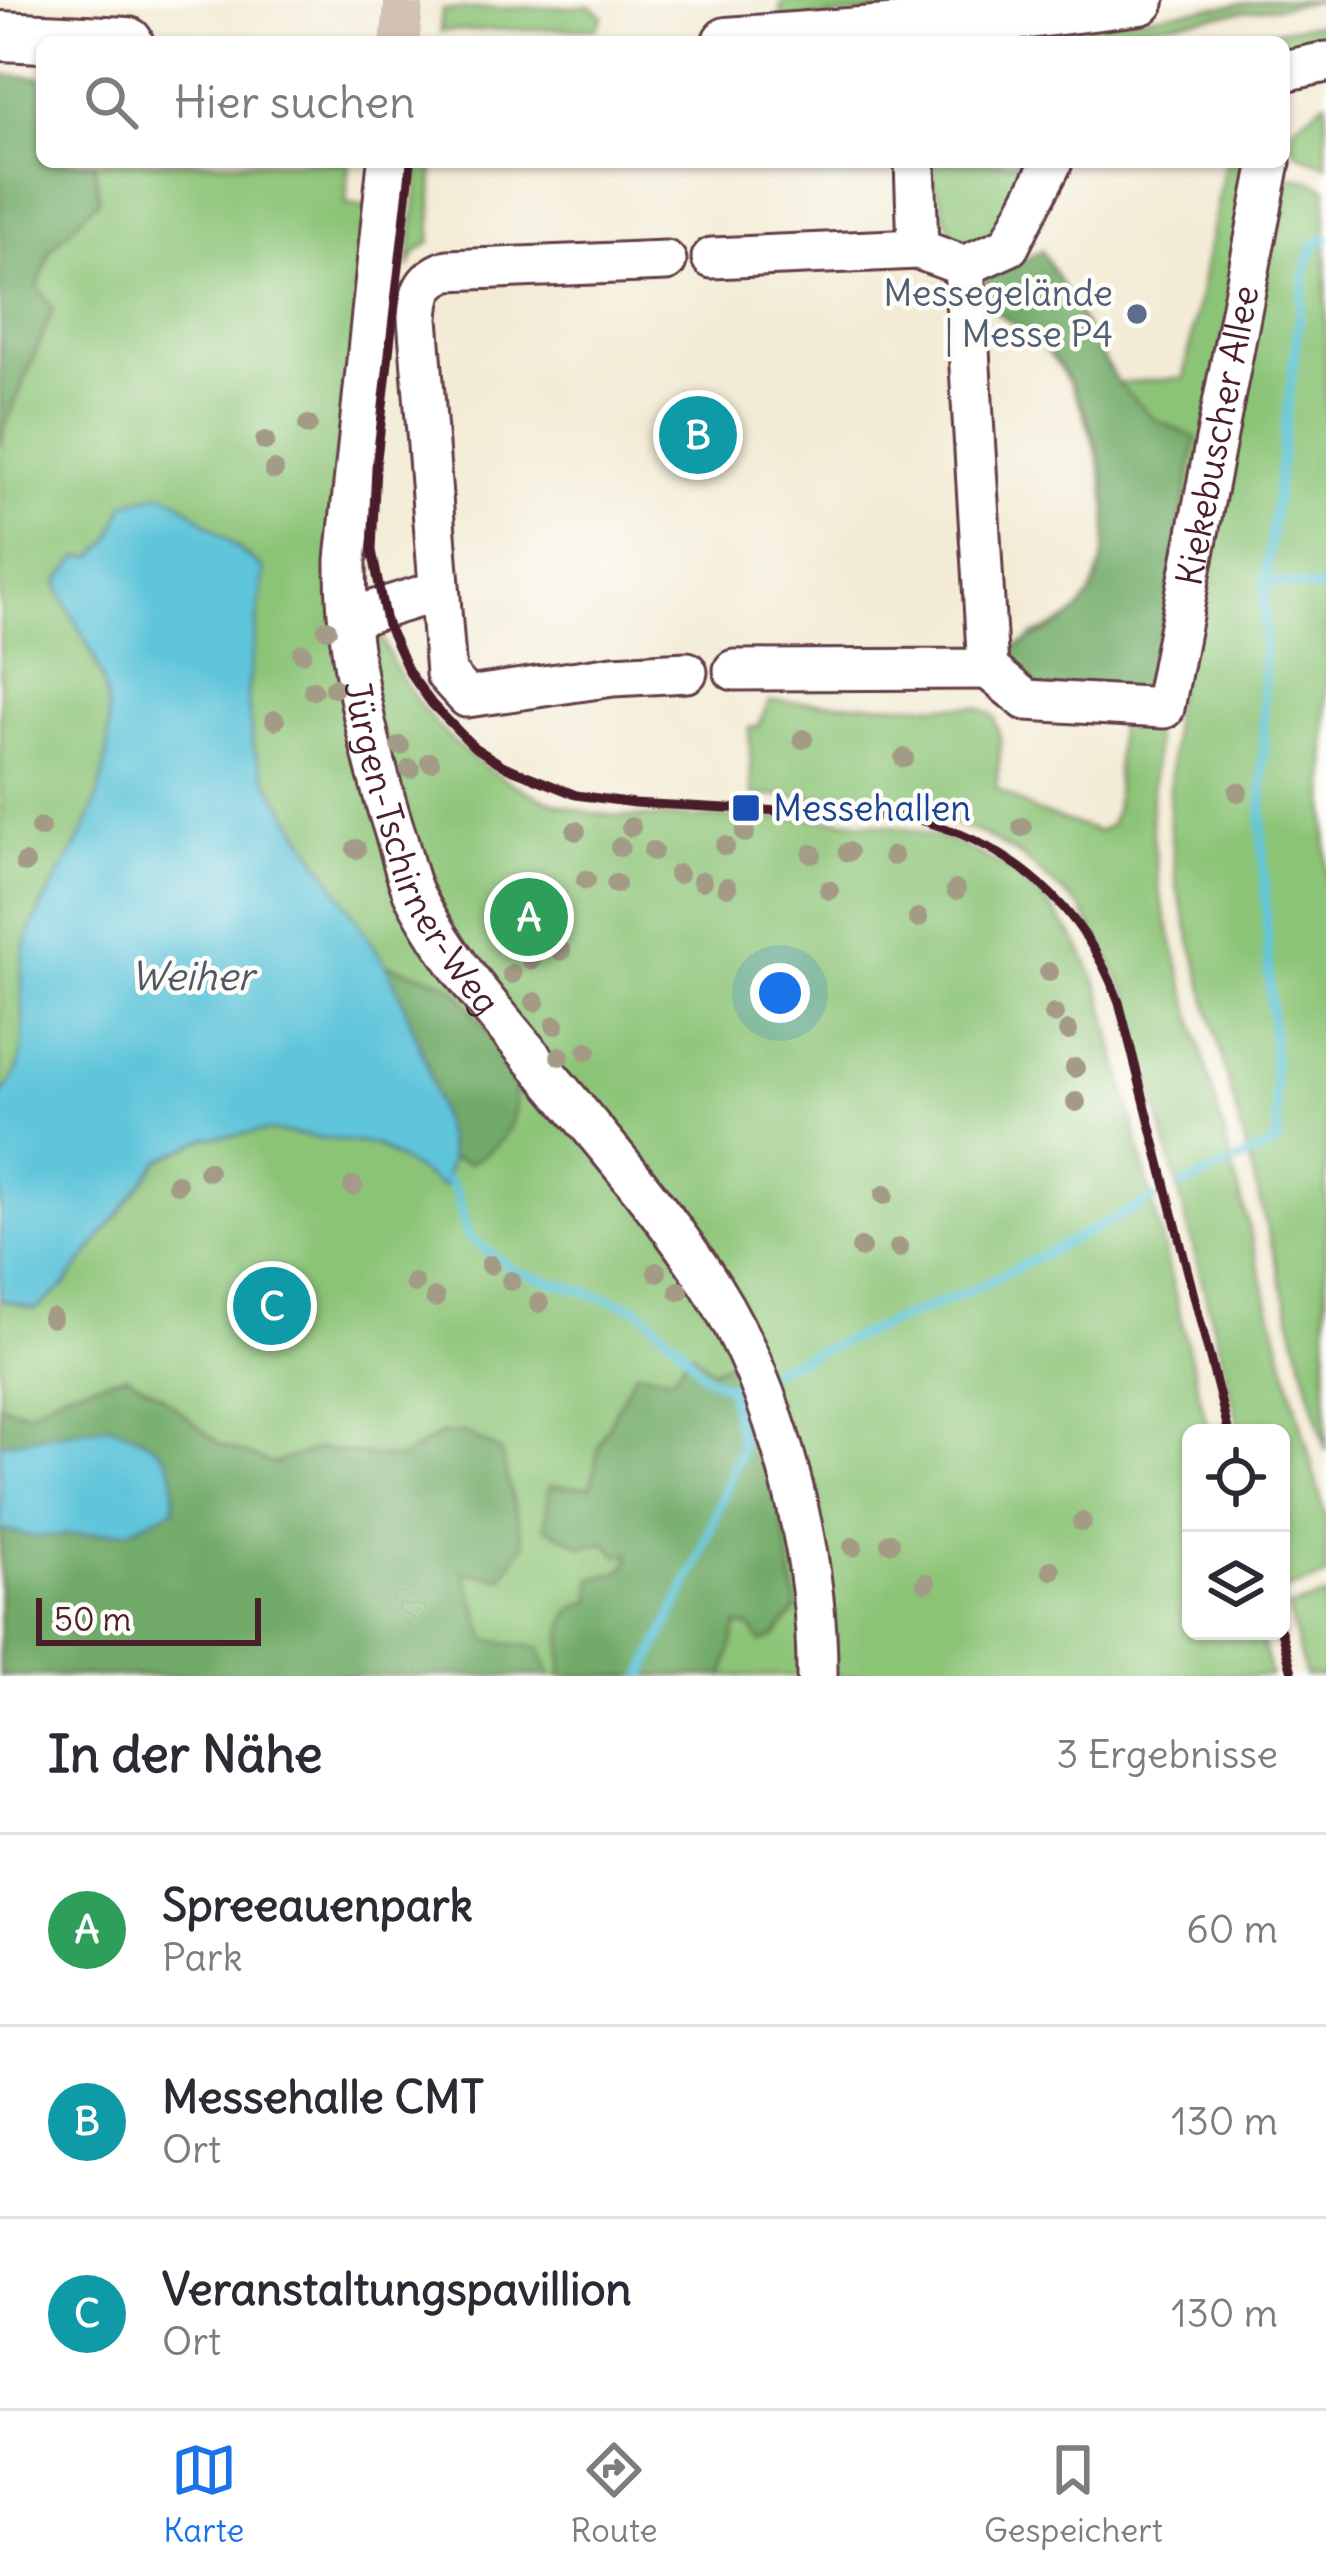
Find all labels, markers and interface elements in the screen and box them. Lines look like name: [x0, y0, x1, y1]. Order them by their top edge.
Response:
search box: [36, 36, 1290, 168]
icon: search: [78, 69, 144, 135]
text: Hier suchen: [174, 74, 415, 130]
place label: Messegelände | Messe P4: [883, 271, 1113, 357]
street label: Kiekebuscher Allee: [1166, 282, 1269, 589]
marker: Messegelände | Messe P4: [1124, 301, 1150, 327]
pin: B: [659, 390, 737, 480]
street label: Jürgen-Tschirner-Weg: [334, 677, 509, 1024]
place label: Messehallen: [773, 786, 971, 831]
marker: Messehallen: [730, 792, 762, 824]
pin: A: [490, 872, 568, 962]
water label: Weiher: [130, 952, 258, 1001]
your location: [750, 963, 810, 1023]
pin: C: [233, 1261, 311, 1351]
map controls: [1182, 1424, 1290, 1640]
button: locate: [1182, 1424, 1290, 1532]
button: layers: [1182, 1532, 1290, 1640]
scale bar: [36, 1592, 261, 1645]
text: 50 m: [54, 1598, 131, 1640]
text: In der Nähe: [48, 1722, 323, 1786]
text: 3 Ergebnisse: [1056, 1730, 1278, 1779]
text: Spreeauenpark: [162, 1877, 473, 1933]
text: A: [74, 1905, 100, 1954]
text: 60 m: [1186, 1905, 1278, 1954]
text: Park: [162, 1933, 243, 1982]
text: Messehalle CMT: [162, 2069, 484, 2125]
text: B: [74, 2097, 100, 2146]
text: 130 m: [1171, 2097, 1278, 2146]
text: Ort: [162, 2125, 221, 2174]
text: Veranstaltungspavillion: [162, 2261, 632, 2317]
text: C: [74, 2289, 100, 2338]
text: 130 m: [1171, 2289, 1278, 2338]
text: Ort: [162, 2317, 221, 2366]
tab: Karte: [163, 2437, 244, 2551]
tab: Route: [571, 2437, 658, 2551]
tab: Gespeichert: [984, 2437, 1163, 2551]

